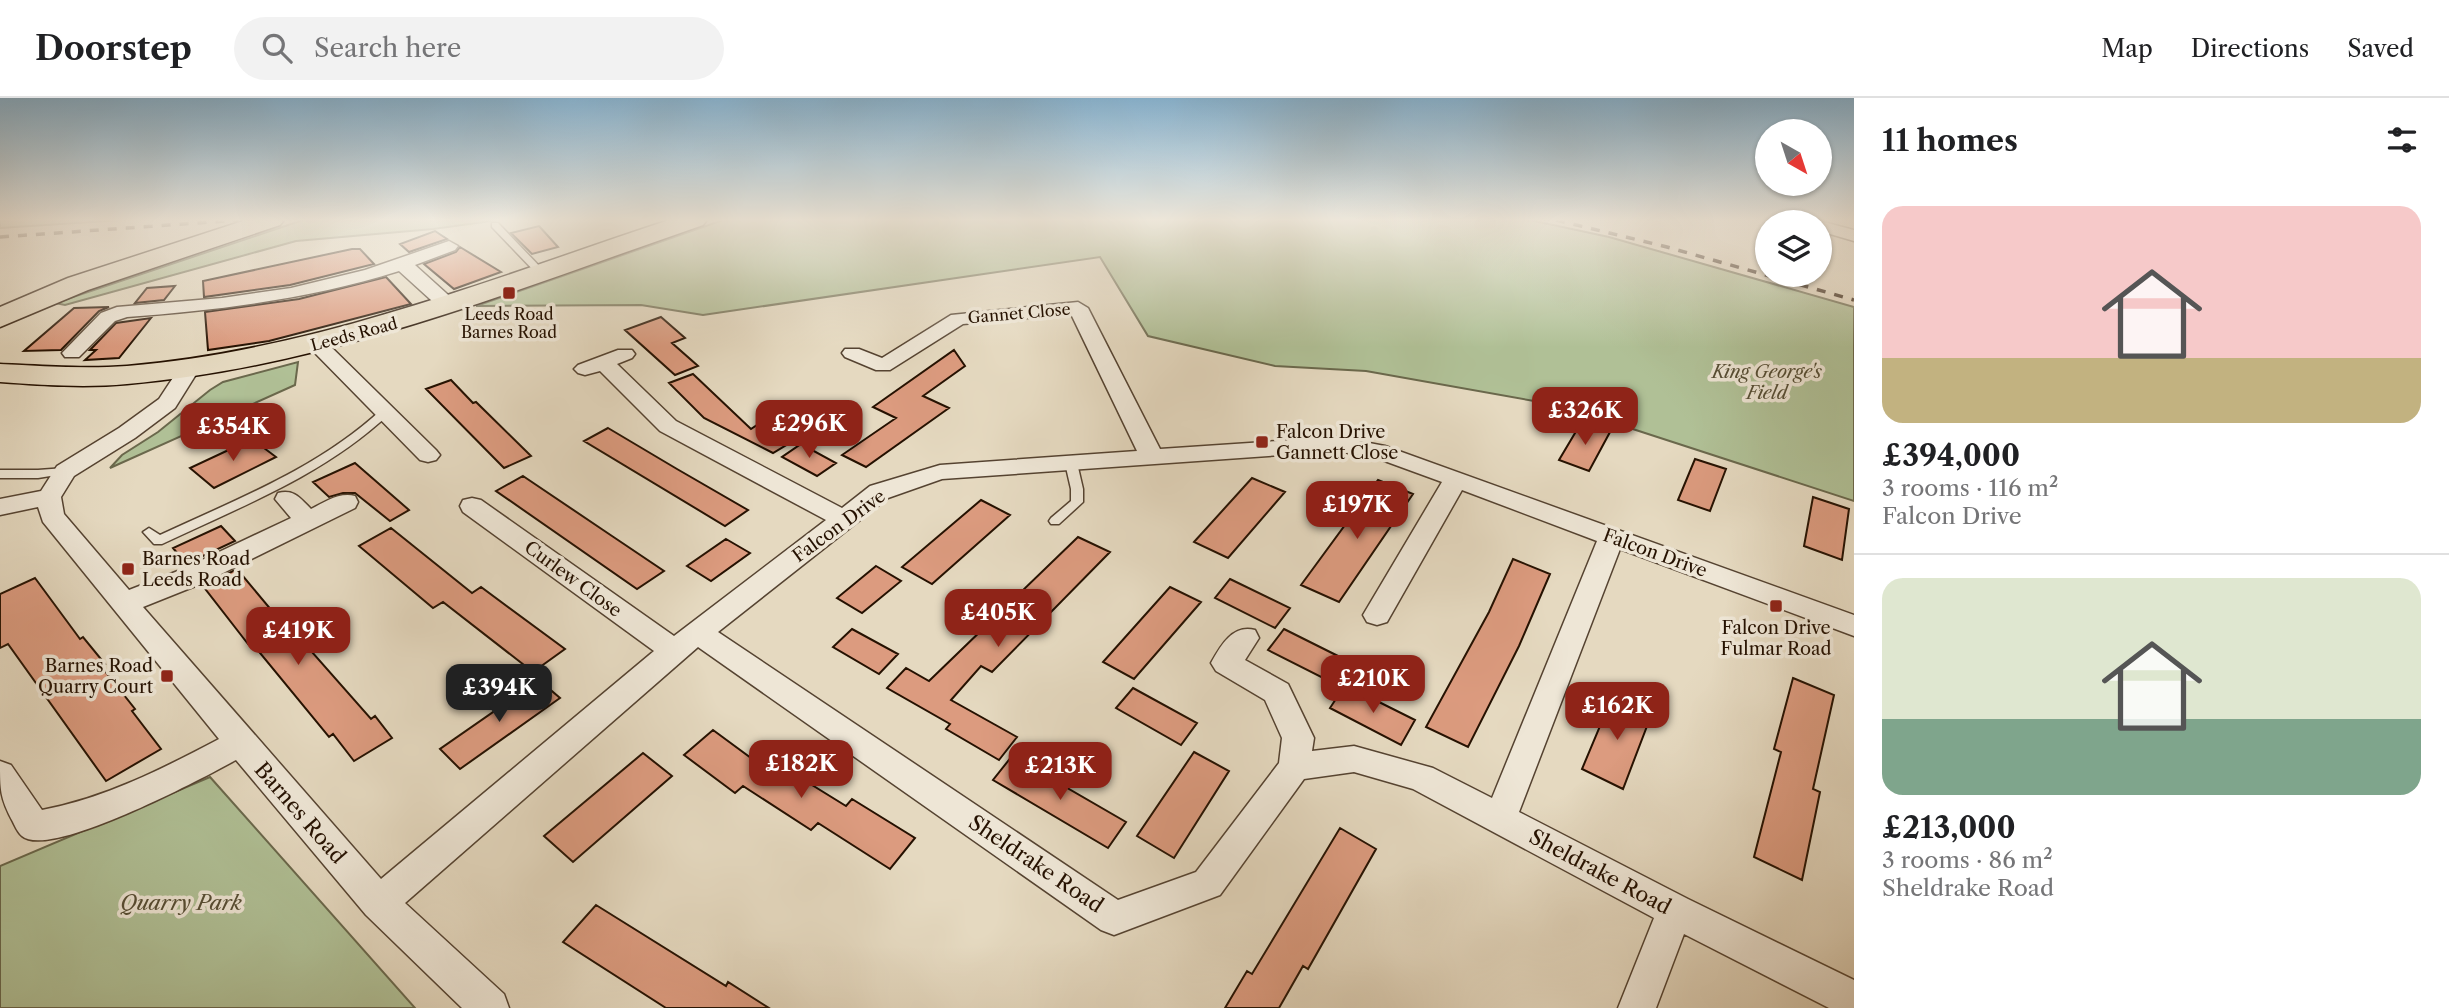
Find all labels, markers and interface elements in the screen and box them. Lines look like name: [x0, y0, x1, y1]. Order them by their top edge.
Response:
search box: [234, 17, 724, 80]
text: Doorstep: [35, 28, 192, 69]
icon: search: [258, 29, 296, 67]
text: Search here: [314, 32, 461, 64]
text: Map: [2101, 34, 2153, 63]
text: Directions: [2191, 34, 2309, 63]
text: Saved: [2347, 34, 2414, 63]
north arrow: [1755, 119, 1832, 196]
map controls: [1755, 119, 1832, 287]
icon: filters: [2383, 121, 2421, 159]
text: 11 homes: [1882, 122, 2018, 159]
button: layers: [1755, 210, 1832, 287]
icon: home: [2089, 251, 2215, 377]
marker: Leeds Road Barnes Road: [501, 285, 517, 301]
street label: Gannet Close: [967, 299, 1071, 327]
place label: Leeds Road Barnes Road: [461, 304, 557, 342]
street label: Leeds Road: [308, 313, 400, 355]
park label: King George's Field: [1710, 361, 1822, 404]
pin: £326K: [1536, 388, 1634, 447]
text: £326K: [1548, 396, 1622, 424]
pin: £296K: [760, 400, 858, 460]
pin: £354K: [184, 404, 282, 463]
text: £296K: [772, 409, 846, 437]
text: £354K: [196, 412, 270, 440]
place label: Falcon Drive Gannett Close: [1276, 421, 1398, 464]
marker: Falcon Drive Gannett Close: [1254, 434, 1270, 450]
text: £394,000: [1882, 437, 2020, 474]
text: 3 rooms · 116 m²: [1882, 474, 2058, 502]
pin: £197K: [1308, 482, 1406, 541]
street label: Falcon Drive: [788, 485, 890, 567]
text: £197K: [1322, 490, 1392, 518]
text: Falcon Drive: [1882, 502, 2022, 530]
street label: Falcon Drive: [1600, 524, 1710, 582]
street label: Curlew Close: [520, 536, 626, 622]
place label: Barnes Road Leeds Road: [142, 548, 250, 591]
marker: Barnes Road Leeds Road: [120, 561, 136, 577]
pin: £405K: [949, 589, 1047, 649]
text: £405K: [961, 598, 1035, 626]
marker: Falcon Drive Fulmar Road: [1768, 598, 1784, 614]
pin: £419K: [249, 608, 347, 667]
text: £419K: [262, 616, 334, 644]
place label: Falcon Drive Fulmar Road: [1721, 617, 1831, 660]
icon: home: [2089, 623, 2215, 749]
place label: Barnes Road Quarry Court: [38, 655, 154, 698]
pin: £210K: [1324, 656, 1422, 715]
pin: £394K: [450, 664, 548, 724]
text: £210K: [1337, 664, 1409, 692]
marker: Barnes Road Quarry Court: [159, 668, 175, 684]
text: £394K: [462, 673, 536, 701]
pin: £162K: [1568, 682, 1666, 742]
text: £162K: [1581, 691, 1653, 719]
pin: £182K: [752, 740, 850, 800]
pin: £213K: [1011, 742, 1109, 802]
text: £182K: [765, 749, 837, 777]
text: £213K: [1025, 751, 1095, 779]
street label: Barnes Road: [250, 757, 351, 869]
street label: Sheldrake Road: [964, 809, 1108, 918]
text: £213,000: [1882, 809, 2016, 846]
street label: Sheldrake Road: [1525, 824, 1676, 920]
text: 3 rooms · 86 m²: [1882, 846, 2053, 874]
text: Sheldrake Road: [1882, 874, 2054, 902]
park label: Quarry Park: [120, 890, 242, 915]

